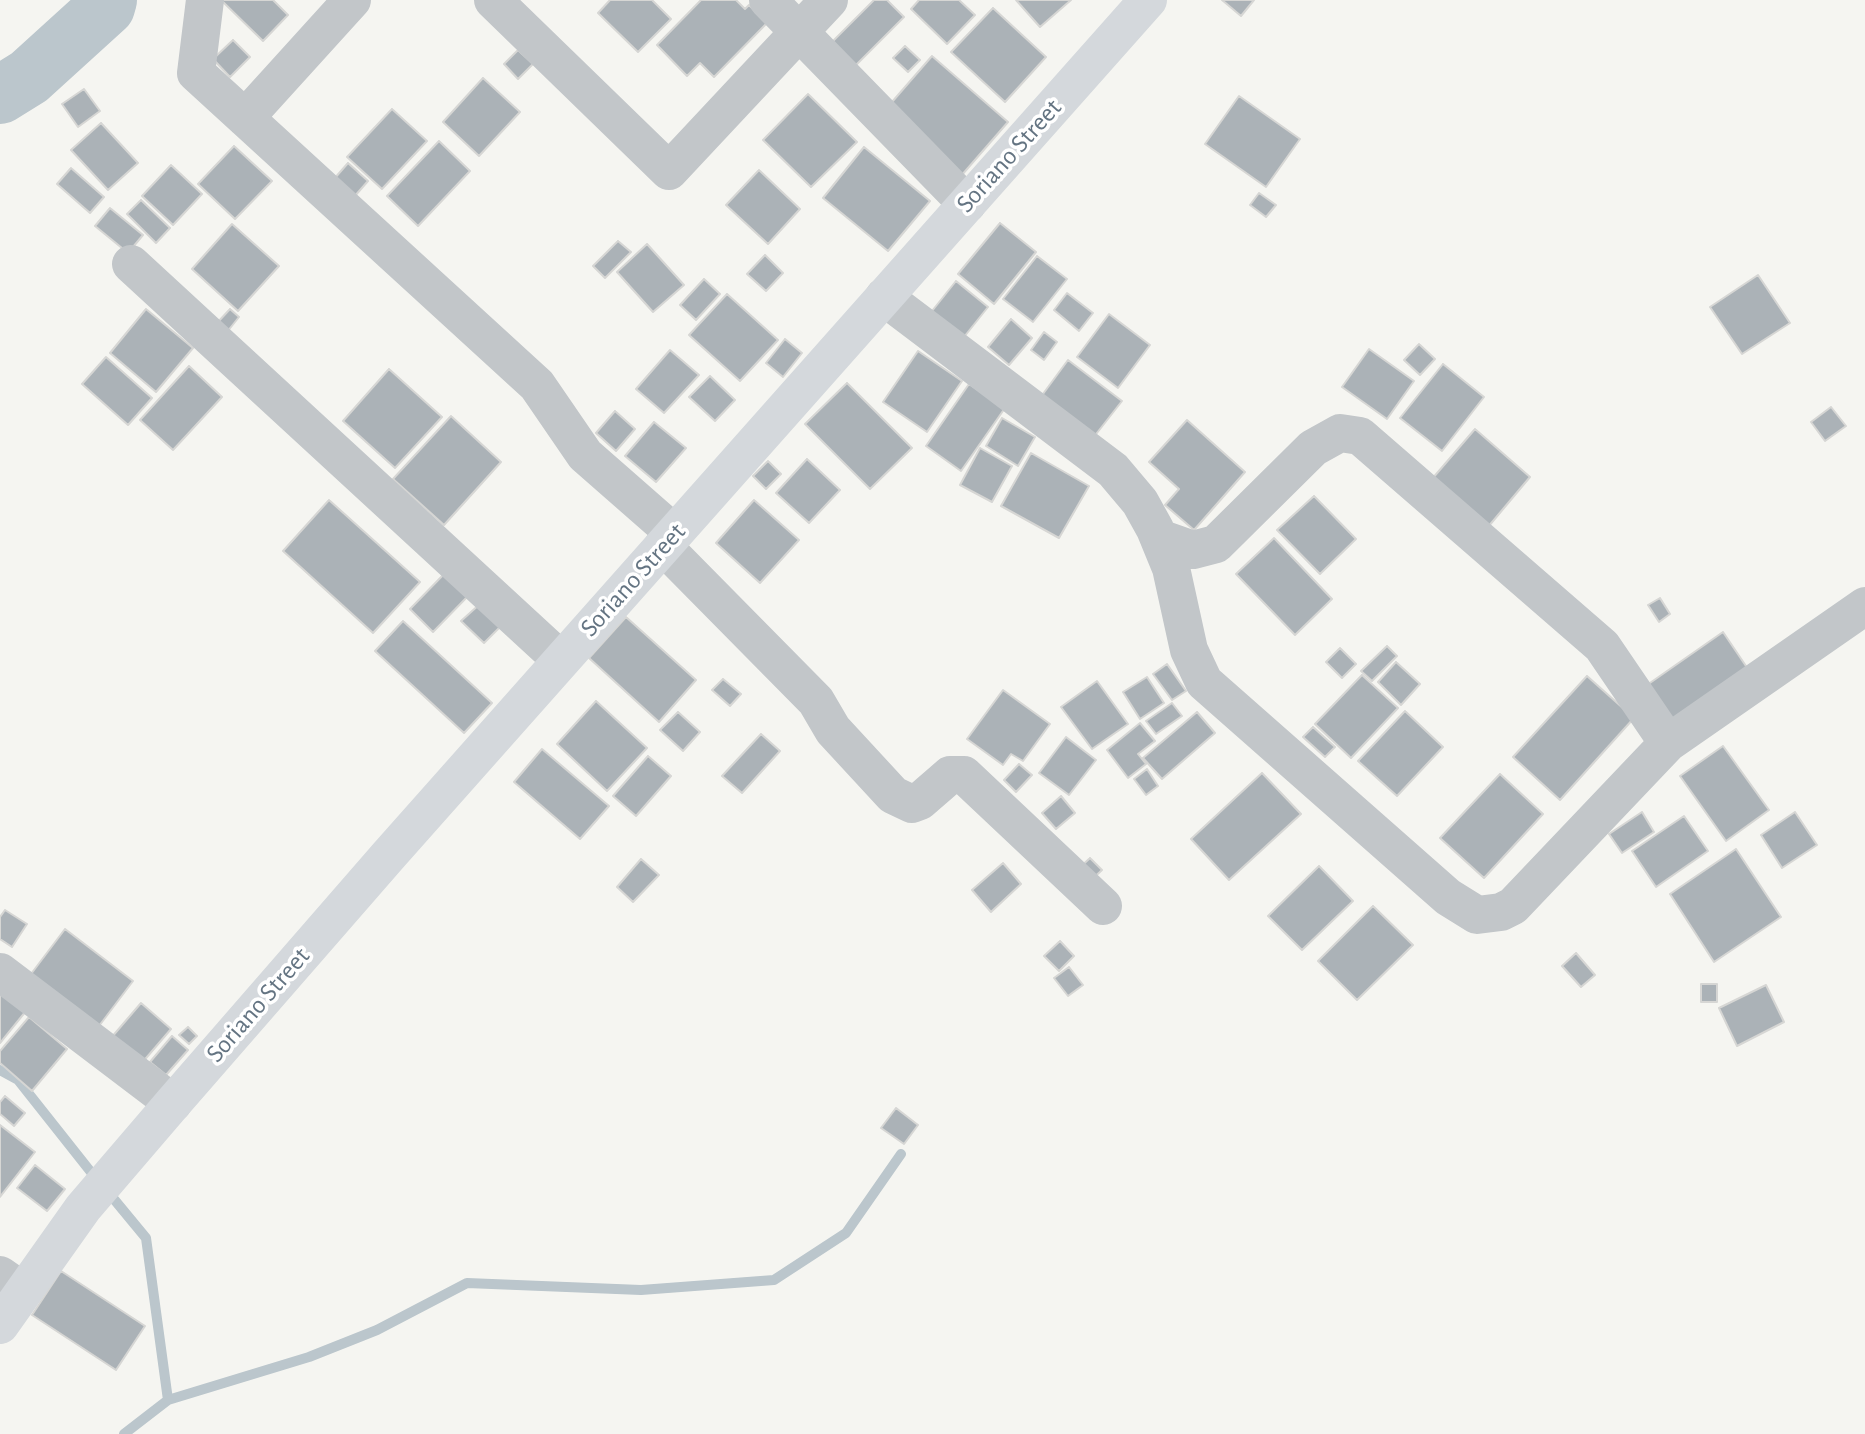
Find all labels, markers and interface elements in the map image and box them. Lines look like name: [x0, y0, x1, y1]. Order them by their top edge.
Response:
street label: Soriano Street: [950, 93, 1068, 219]
street label: Soriano Street: [574, 517, 692, 643]
street label: Soriano Street: [200, 941, 316, 1069]

